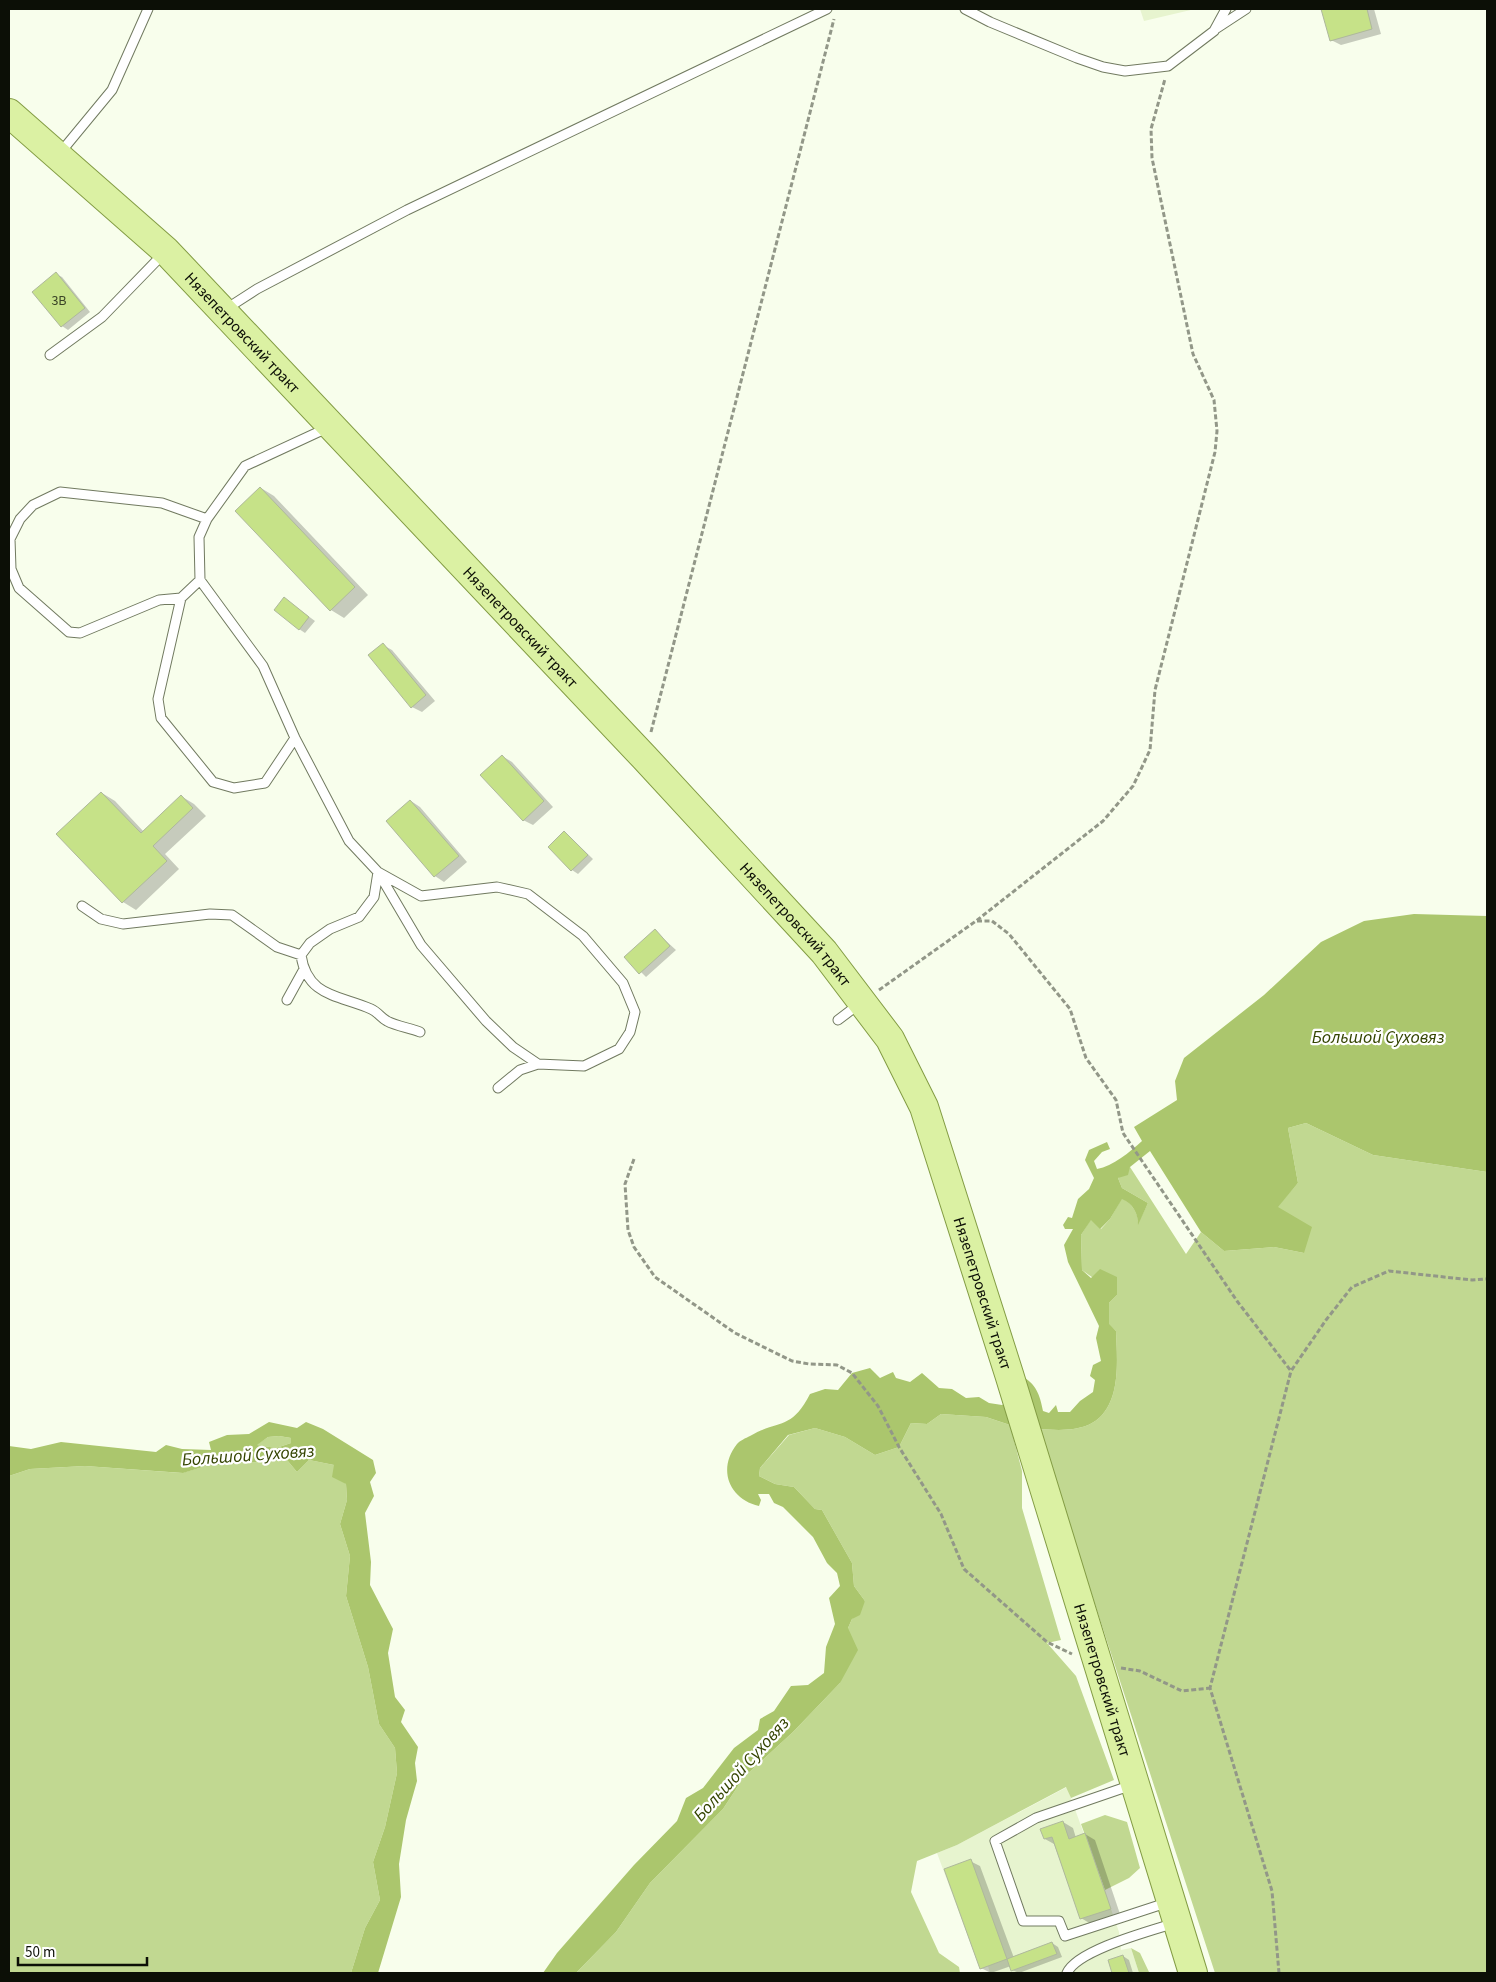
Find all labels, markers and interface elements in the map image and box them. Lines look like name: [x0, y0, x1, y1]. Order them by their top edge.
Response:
street label: Нязепетровский тракт: [179, 268, 305, 399]
house number: 3В: [51, 291, 67, 311]
street label: Нязепетровский тракт: [458, 562, 583, 693]
street label: Нязепетровский тракт: [734, 858, 856, 991]
water label: Большой Суховяз: [1312, 1025, 1445, 1050]
street label: Нязепетровский тракт: [948, 1214, 1017, 1373]
water label: Большой Суховяз: [181, 1438, 316, 1473]
street label: Нязепетровский тракт: [1068, 1601, 1136, 1760]
water label: Большой Суховяз: [688, 1711, 795, 1827]
scale bar: [18, 1934, 146, 1966]
text: 50 m: [25, 1942, 55, 1963]

